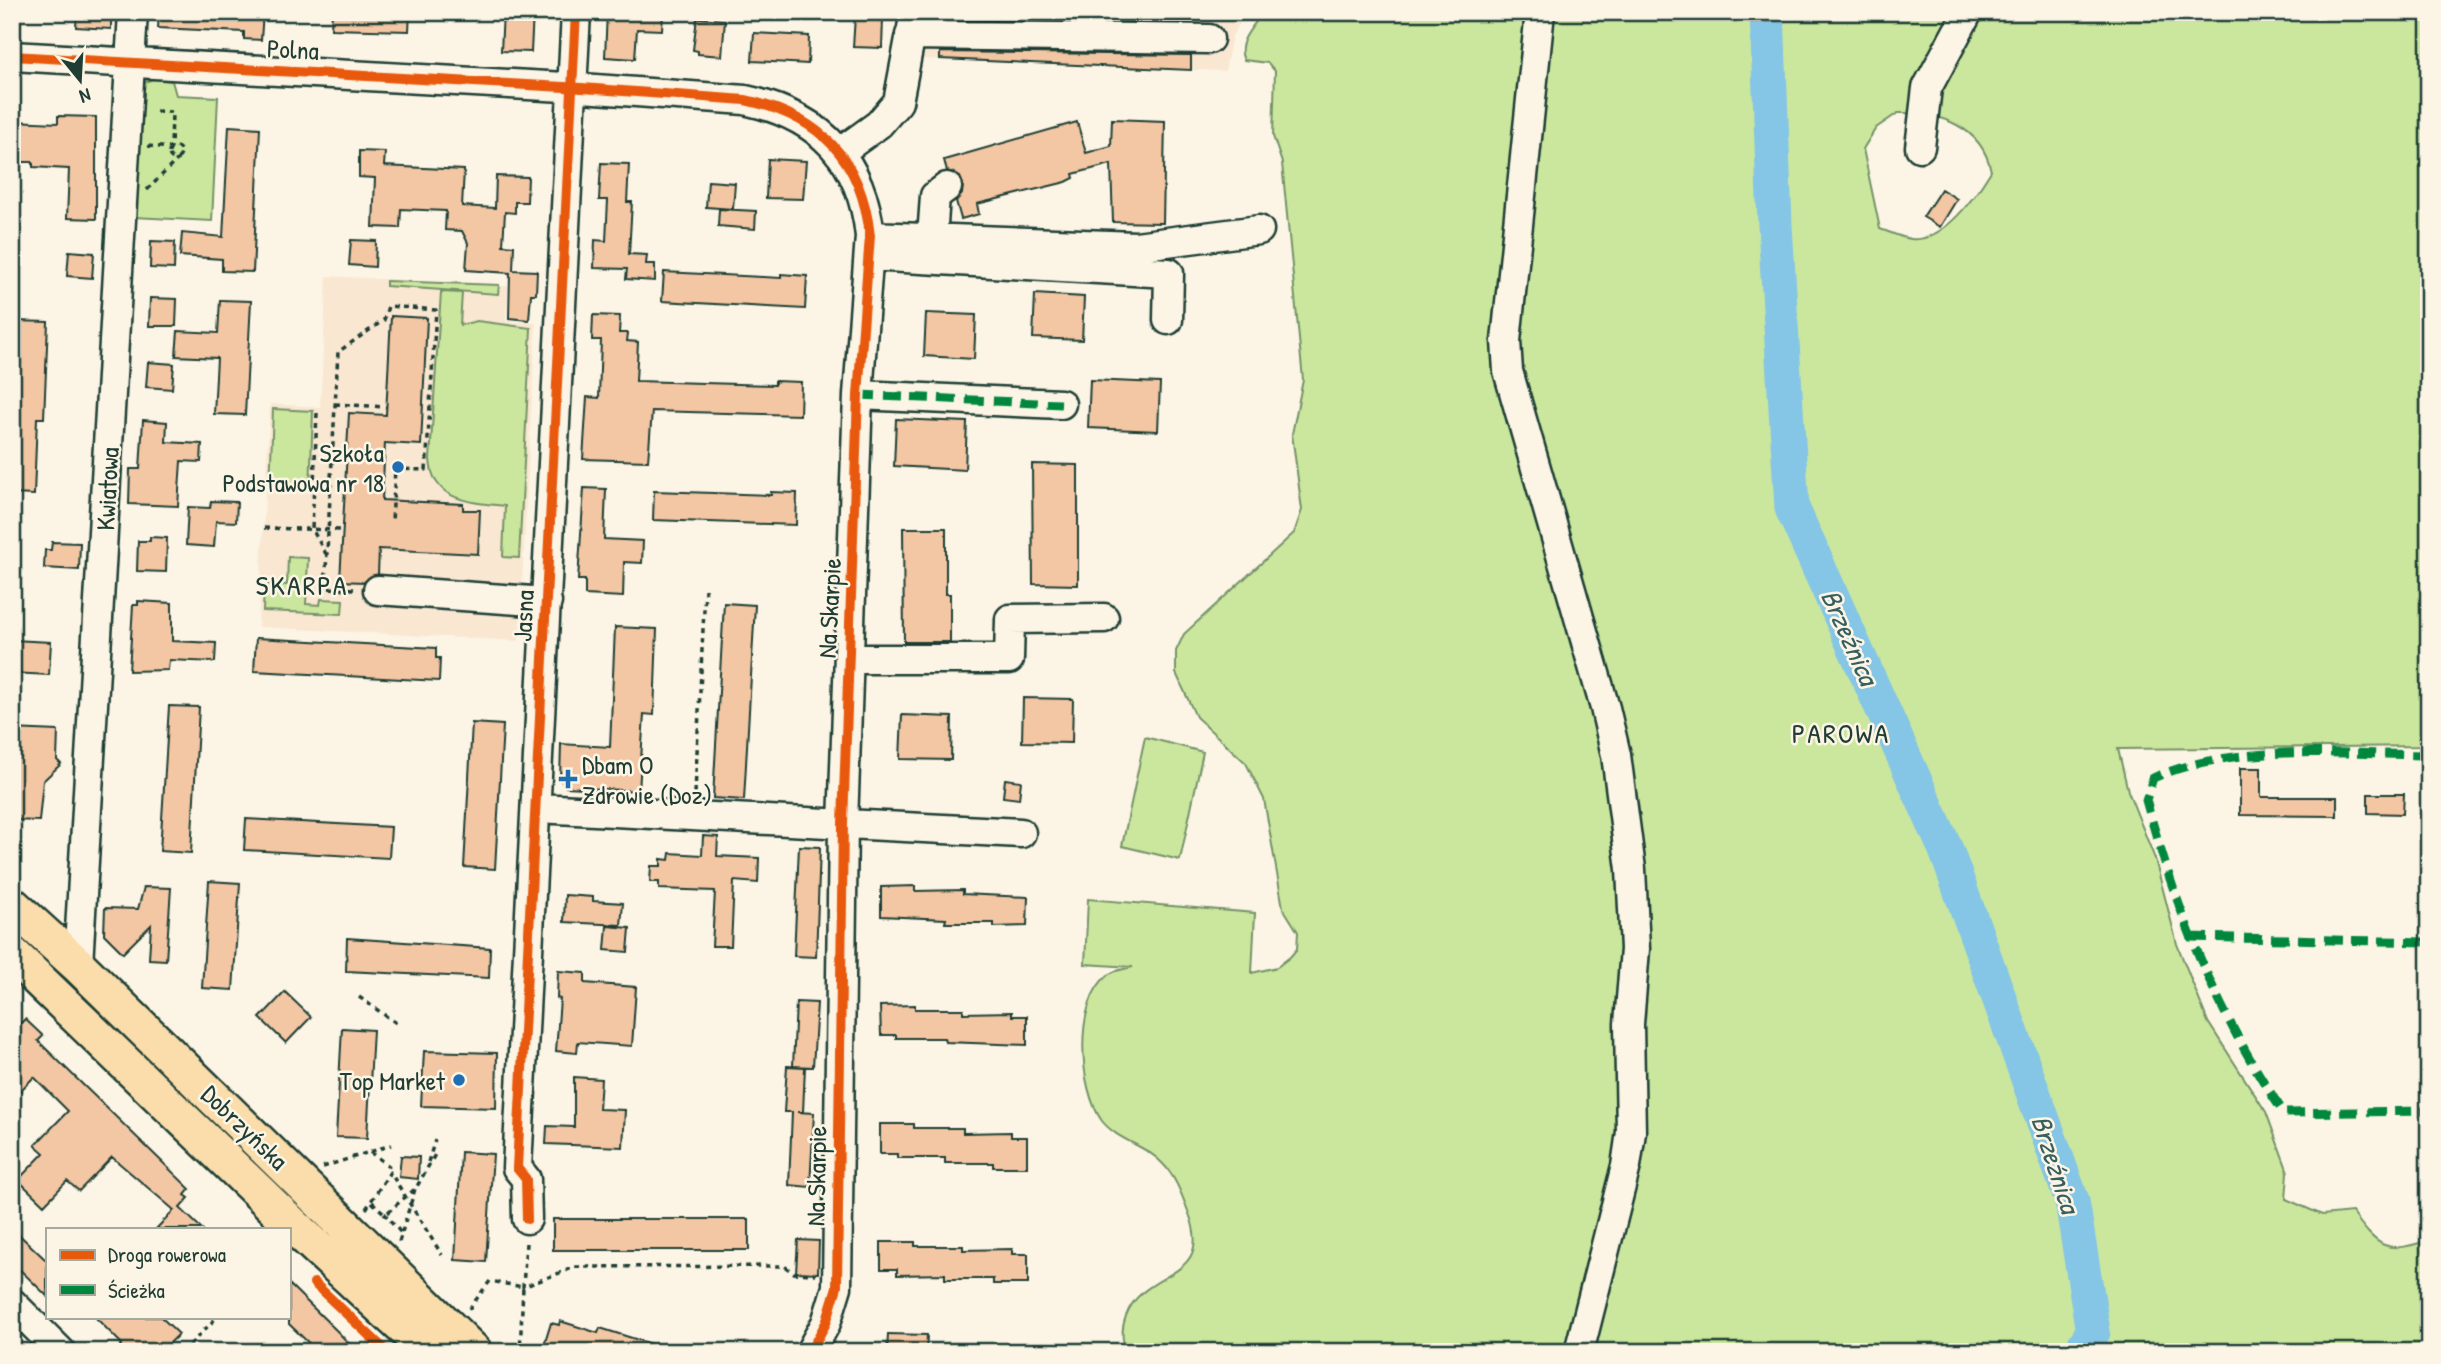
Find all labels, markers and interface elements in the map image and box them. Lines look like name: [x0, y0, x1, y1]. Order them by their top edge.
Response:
street label: Polna: [266, 30, 320, 68]
north arrow: [46, 46, 116, 116]
text: N: [76, 82, 94, 110]
place label: Szkoła Podstawowa nr 18: [223, 435, 384, 500]
street label: Kwiatowa: [87, 446, 127, 532]
marker: Szkoła Podstawowa nr 18: [390, 459, 406, 475]
street label: Na Skarpie: [809, 557, 849, 659]
district label: SKARPA: [255, 566, 349, 604]
water label: Brzeźnica: [1812, 583, 1889, 694]
street label: Jasna: [504, 589, 542, 643]
district label: PAROWA: [1792, 714, 1890, 752]
place label: Dbam O Zdrowie (Doz): [582, 747, 712, 812]
marker: Dbam O Zdrowie (Doz): [560, 771, 576, 787]
place label: Top Market: [339, 1063, 446, 1098]
marker: Top Market: [451, 1072, 467, 1088]
street label: Dobrzyńska: [194, 1077, 296, 1177]
water label: Brzeźnica: [2022, 1110, 2091, 1221]
street label: Na Skarpie: [798, 1126, 834, 1226]
legend: [46, 1228, 290, 1318]
text: Droga rowerowa: [108, 1240, 226, 1269]
text: Ścieżka: [108, 1276, 165, 1305]

